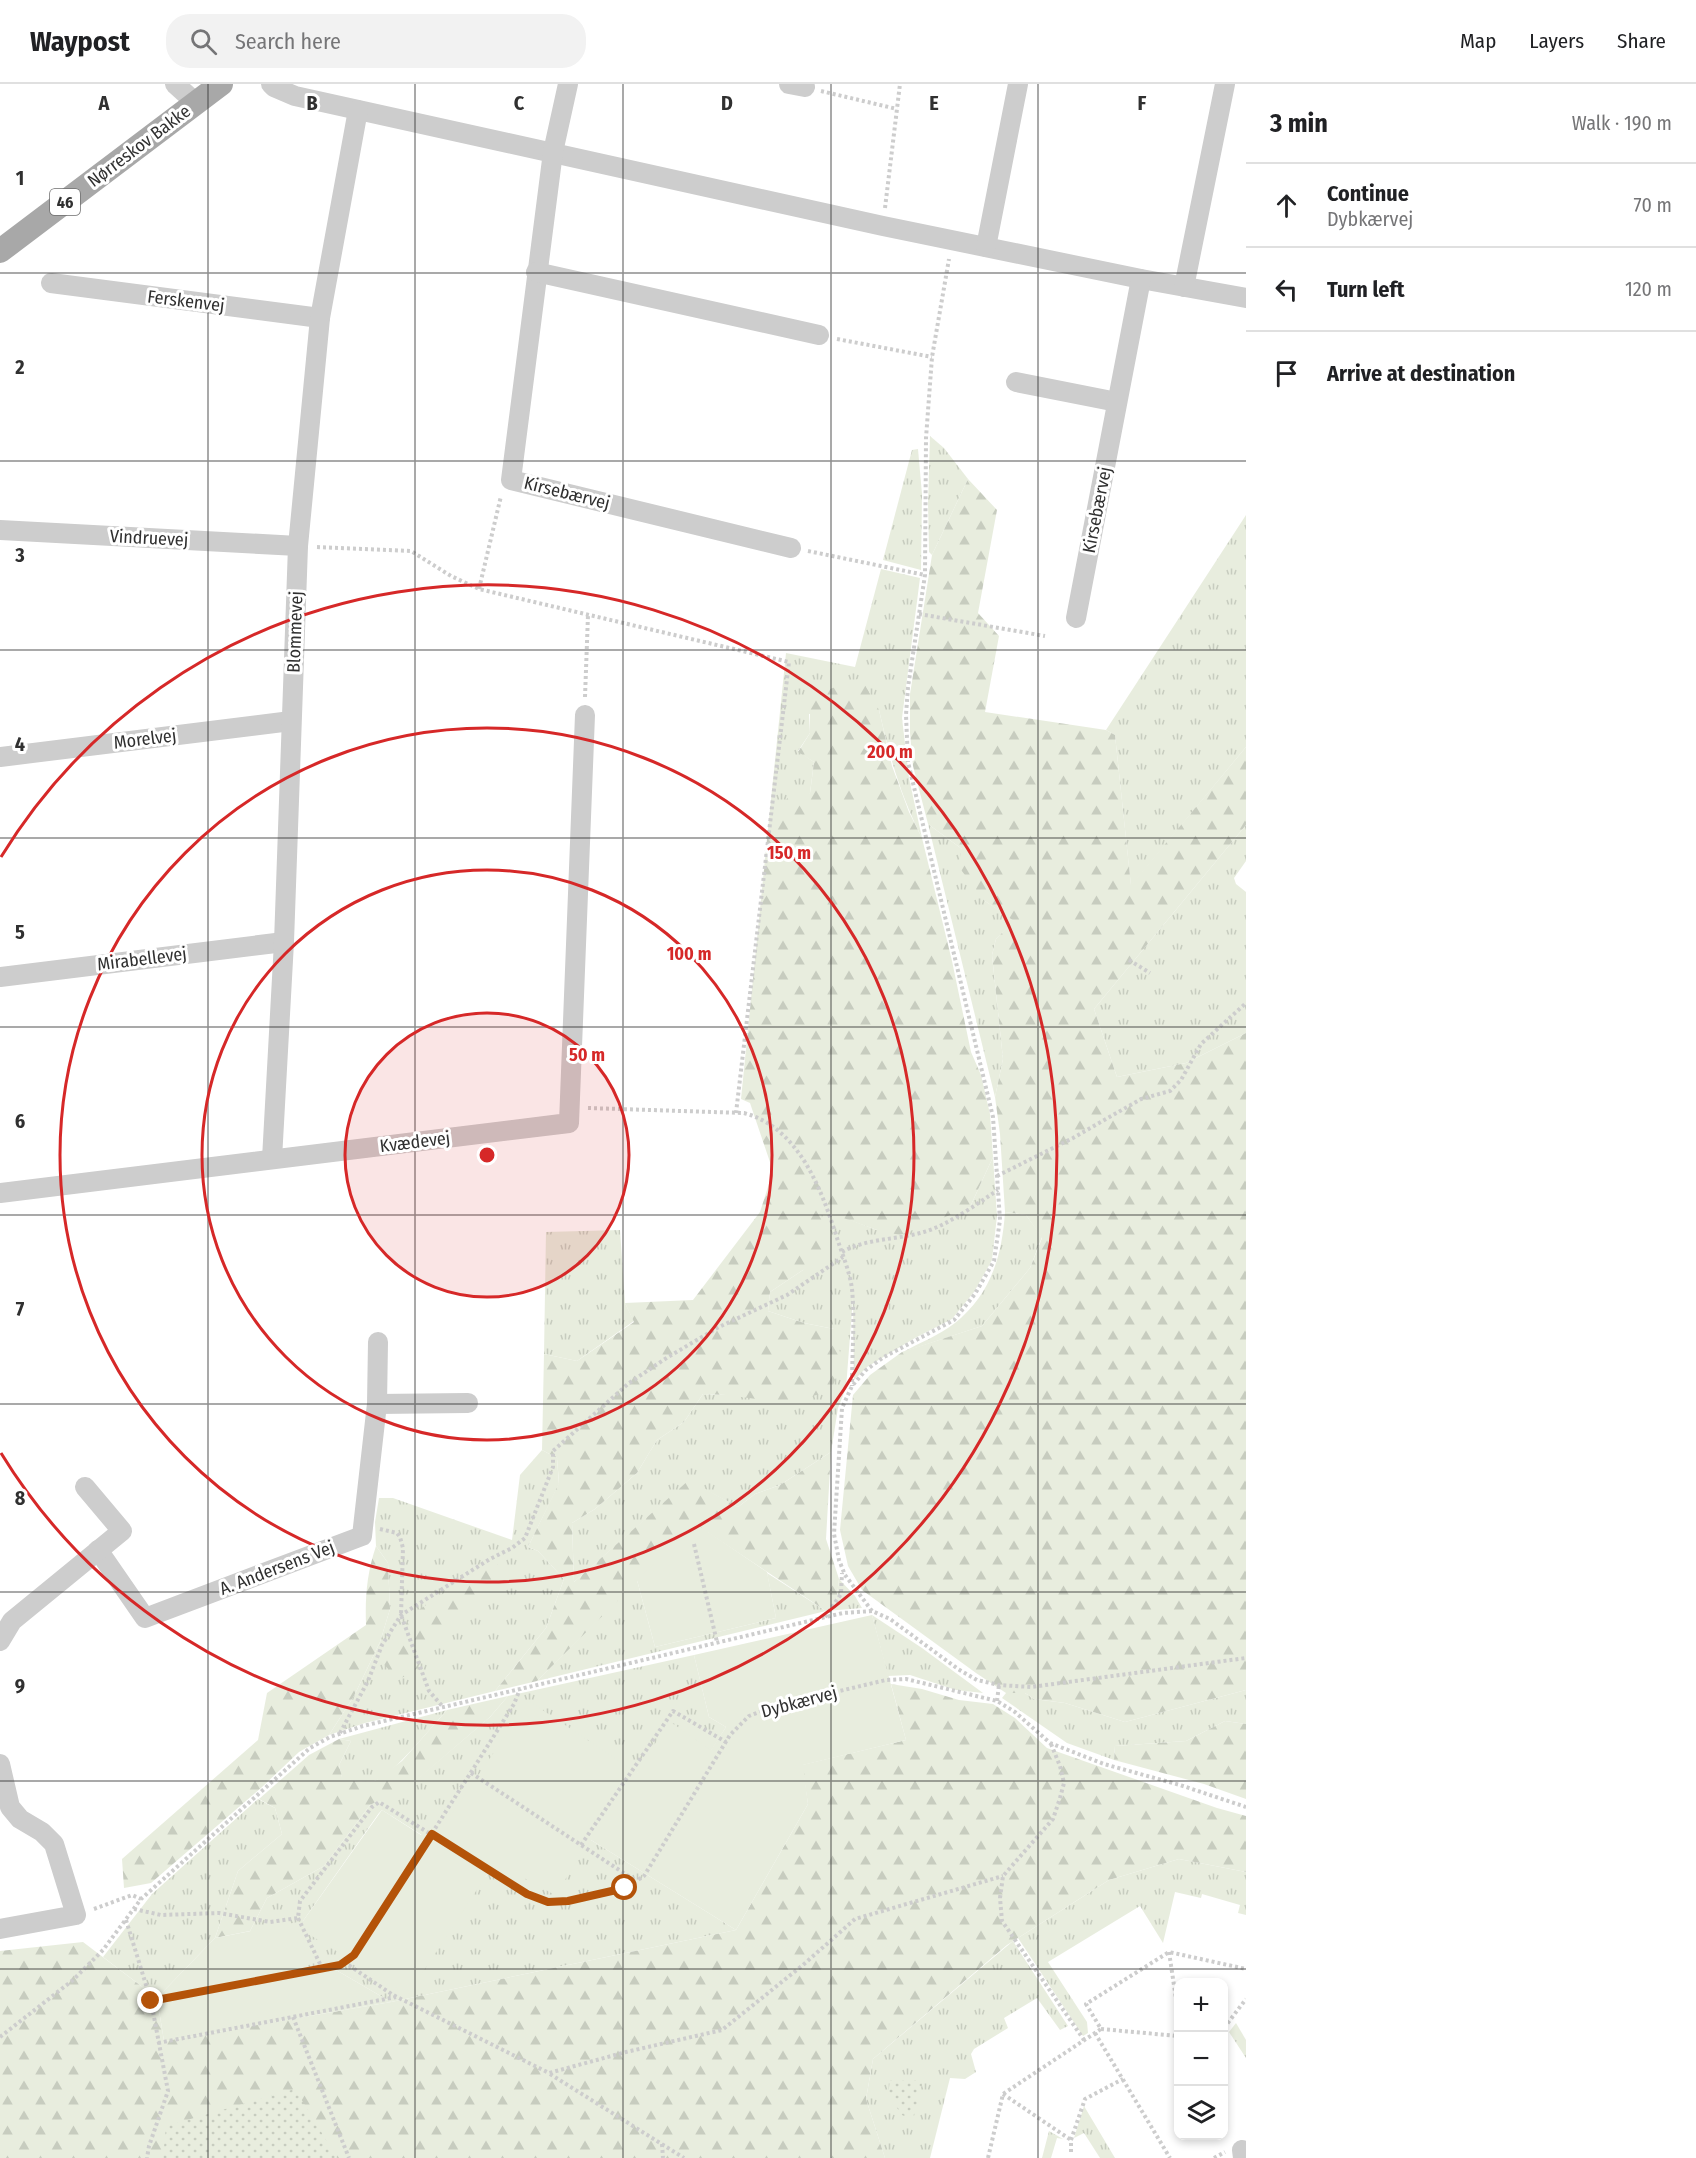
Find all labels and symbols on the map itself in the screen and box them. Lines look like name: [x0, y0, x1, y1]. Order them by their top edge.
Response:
text: A: [98, 91, 111, 115]
text: B: [306, 91, 318, 115]
text: C: [514, 91, 525, 115]
text: D: [721, 91, 733, 115]
text: E: [929, 91, 939, 115]
text: F: [1138, 91, 1147, 115]
street label: Nørreskov Bakke: [83, 100, 195, 192]
text: 1: [16, 166, 24, 190]
road number: 46: [50, 189, 80, 215]
street label: Ferskenvej: [146, 285, 226, 317]
text: 2: [14, 355, 25, 379]
street label: Kirsebærvej: [1078, 465, 1116, 555]
street label: Kirsebærvej: [522, 472, 612, 514]
street label: Vindruevej: [109, 525, 189, 551]
text: 3: [14, 543, 25, 567]
street label: Blommevej: [283, 591, 307, 673]
street label: Morelvej: [112, 724, 178, 754]
text: 4: [15, 732, 25, 756]
text: 200 m: [866, 741, 913, 763]
text: 150 m: [767, 842, 811, 864]
text: 5: [15, 920, 25, 944]
street label: Mirabellevej: [96, 943, 188, 975]
text: 100 m: [667, 943, 711, 965]
text: 50 m: [569, 1044, 605, 1066]
text: 6: [15, 1109, 25, 1133]
street label: Kvædevej: [379, 1127, 451, 1157]
centre of rings: [477, 1145, 497, 1165]
text: 7: [16, 1297, 25, 1321]
text: 8: [15, 1486, 26, 1510]
street label: A. Andersens Vej: [216, 1536, 338, 1600]
text: 9: [15, 1674, 25, 1698]
street label: Dybkærvej: [759, 1681, 839, 1723]
route start: [611, 1874, 637, 1900]
route end: [137, 1987, 163, 2013]

